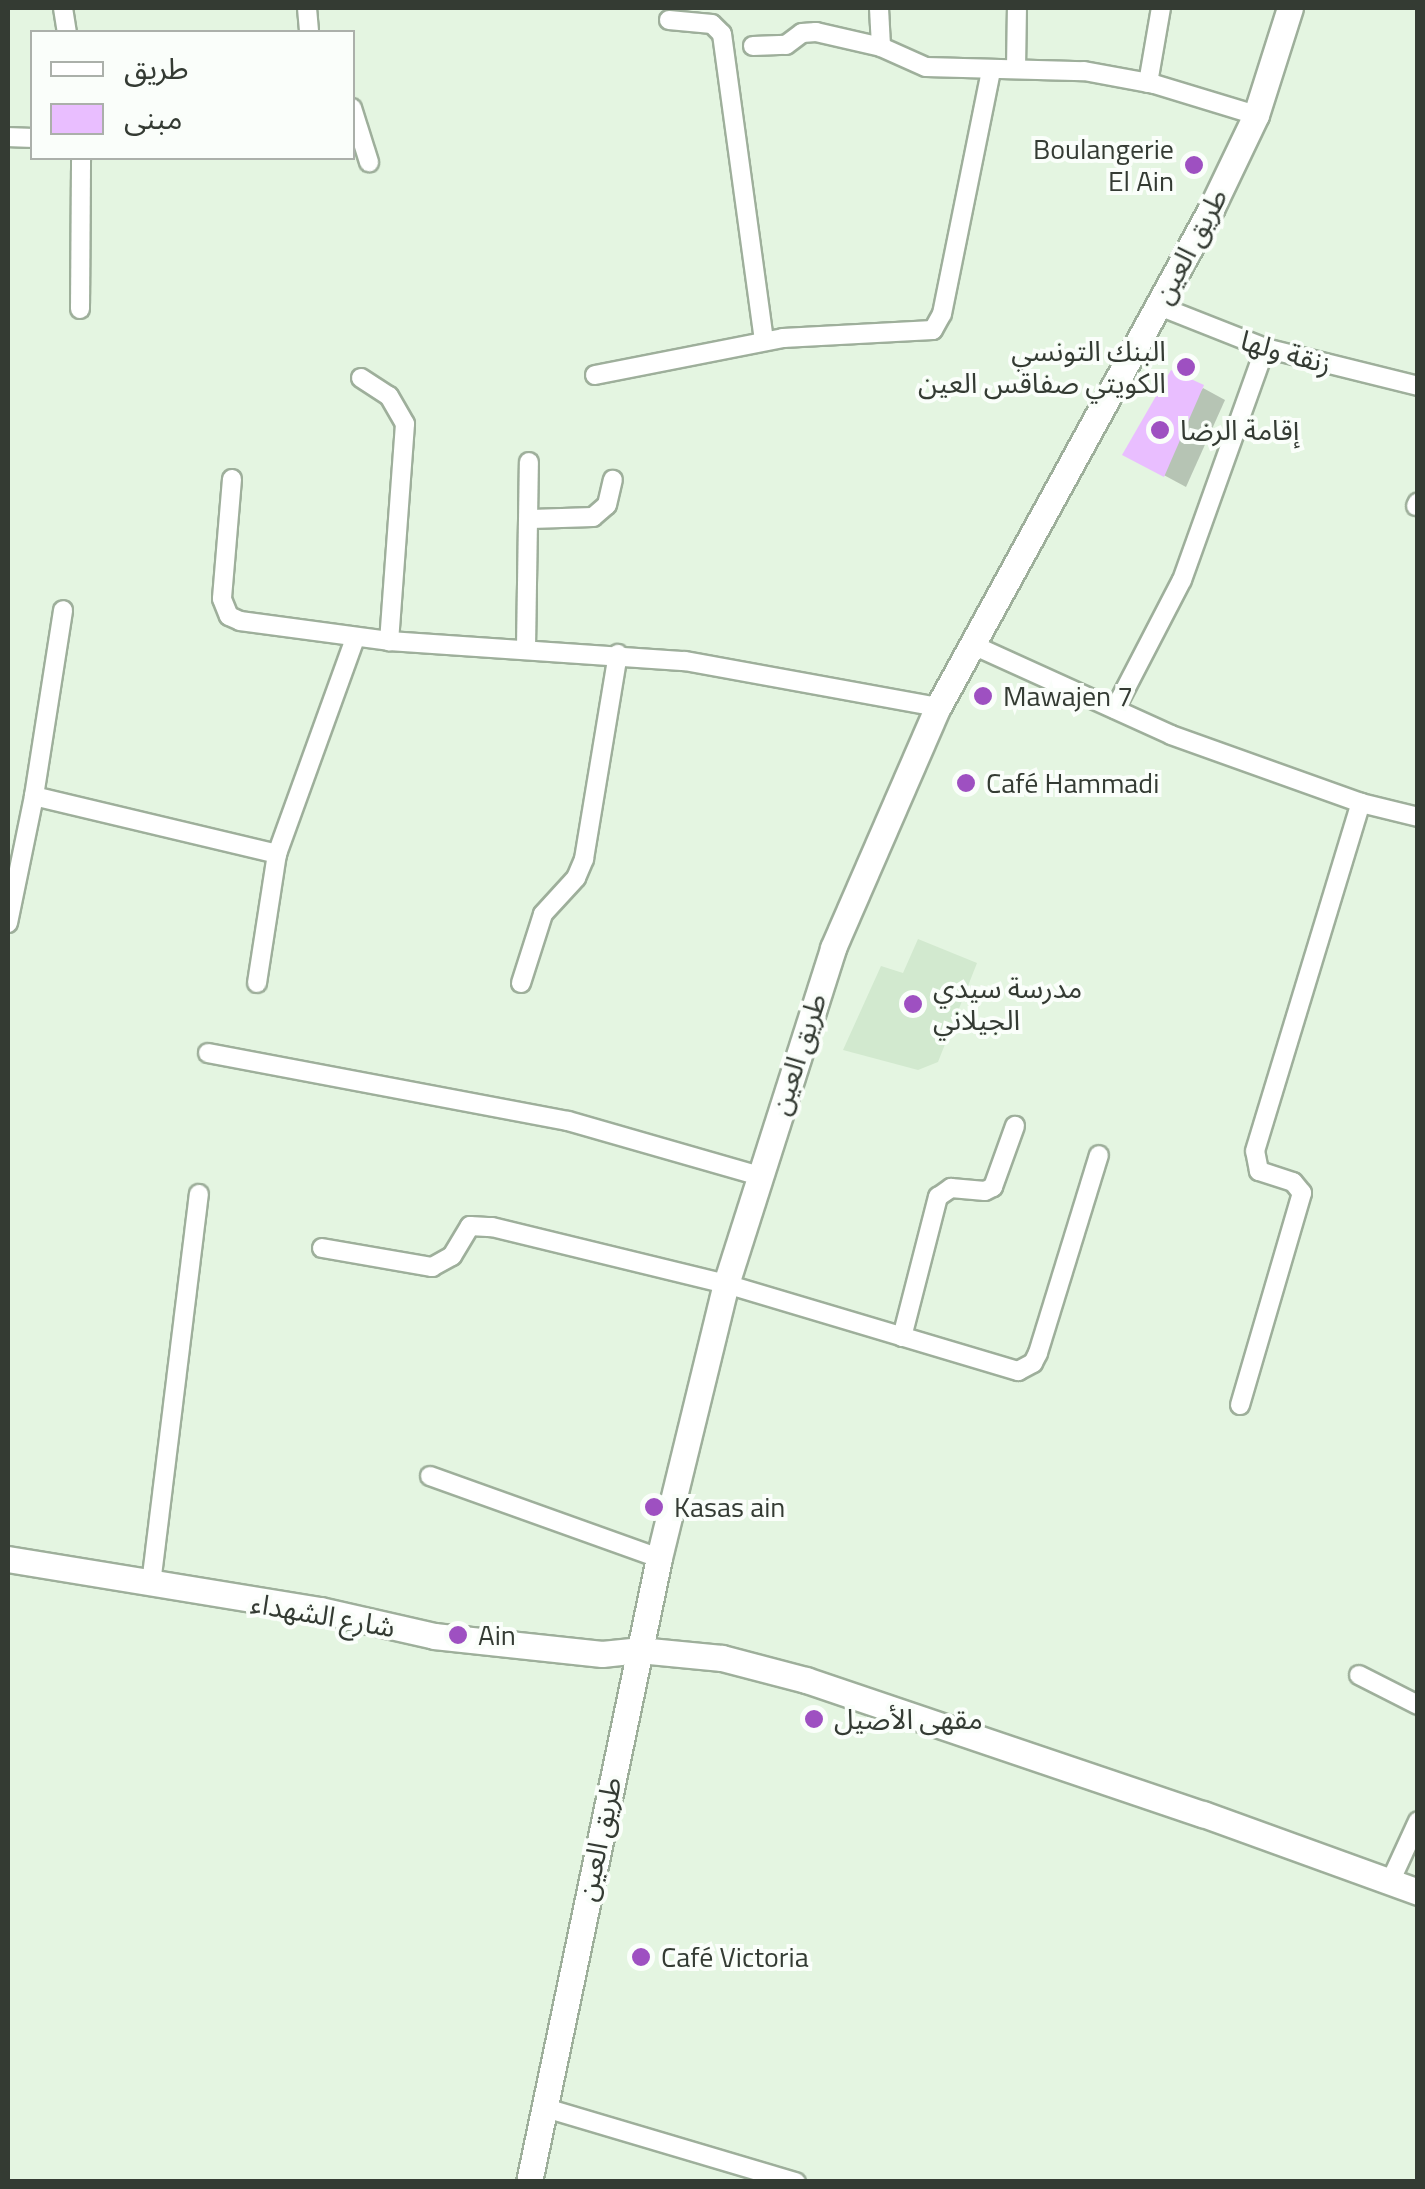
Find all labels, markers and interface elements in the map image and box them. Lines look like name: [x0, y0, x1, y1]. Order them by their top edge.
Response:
legend: [30, 30, 355, 160]
text: طريق: [124, 45, 189, 91]
text: مبنى: [124, 95, 182, 141]
place label: Boulangerie El Ain: [1033, 132, 1174, 198]
marker: Boulangerie El Ain: [1183, 154, 1205, 176]
street label: طريق العين: [1146, 183, 1234, 309]
street label: زنقة ولها: [1237, 323, 1335, 381]
place label: البنك التونسي الكويتي صفاقس العين: [918, 334, 1166, 400]
marker: البنك التونسي الكويتي صفاقس العين: [1175, 356, 1197, 378]
place label: إقامة الرضا: [1180, 413, 1299, 447]
marker: إقامة الرضا: [1149, 419, 1171, 441]
place label: Mawajen 7: [1003, 679, 1133, 713]
marker: Mawajen 7: [972, 685, 994, 707]
place label: Café Hammadi: [986, 766, 1159, 800]
marker: Café Hammadi: [955, 772, 977, 794]
place label: مدرسة سيدي الجيلاني: [933, 971, 1082, 1037]
street label: طريق العين: [763, 989, 833, 1119]
marker: مدرسة سيدي الجيلاني: [902, 993, 924, 1015]
place label: Kasas ain: [674, 1490, 785, 1524]
marker: Kasas ain: [643, 1496, 665, 1518]
street label: شارع الشهداء: [248, 1586, 398, 1644]
place label: Ain: [478, 1618, 516, 1652]
marker: Ain: [447, 1624, 469, 1646]
place label: مقهى الأصيل: [834, 1702, 983, 1736]
marker: مقهى الأصيل: [803, 1708, 825, 1730]
street label: طريق العين: [569, 1774, 629, 1904]
place label: Café Victoria: [661, 1940, 809, 1974]
marker: Café Victoria: [630, 1946, 652, 1968]

